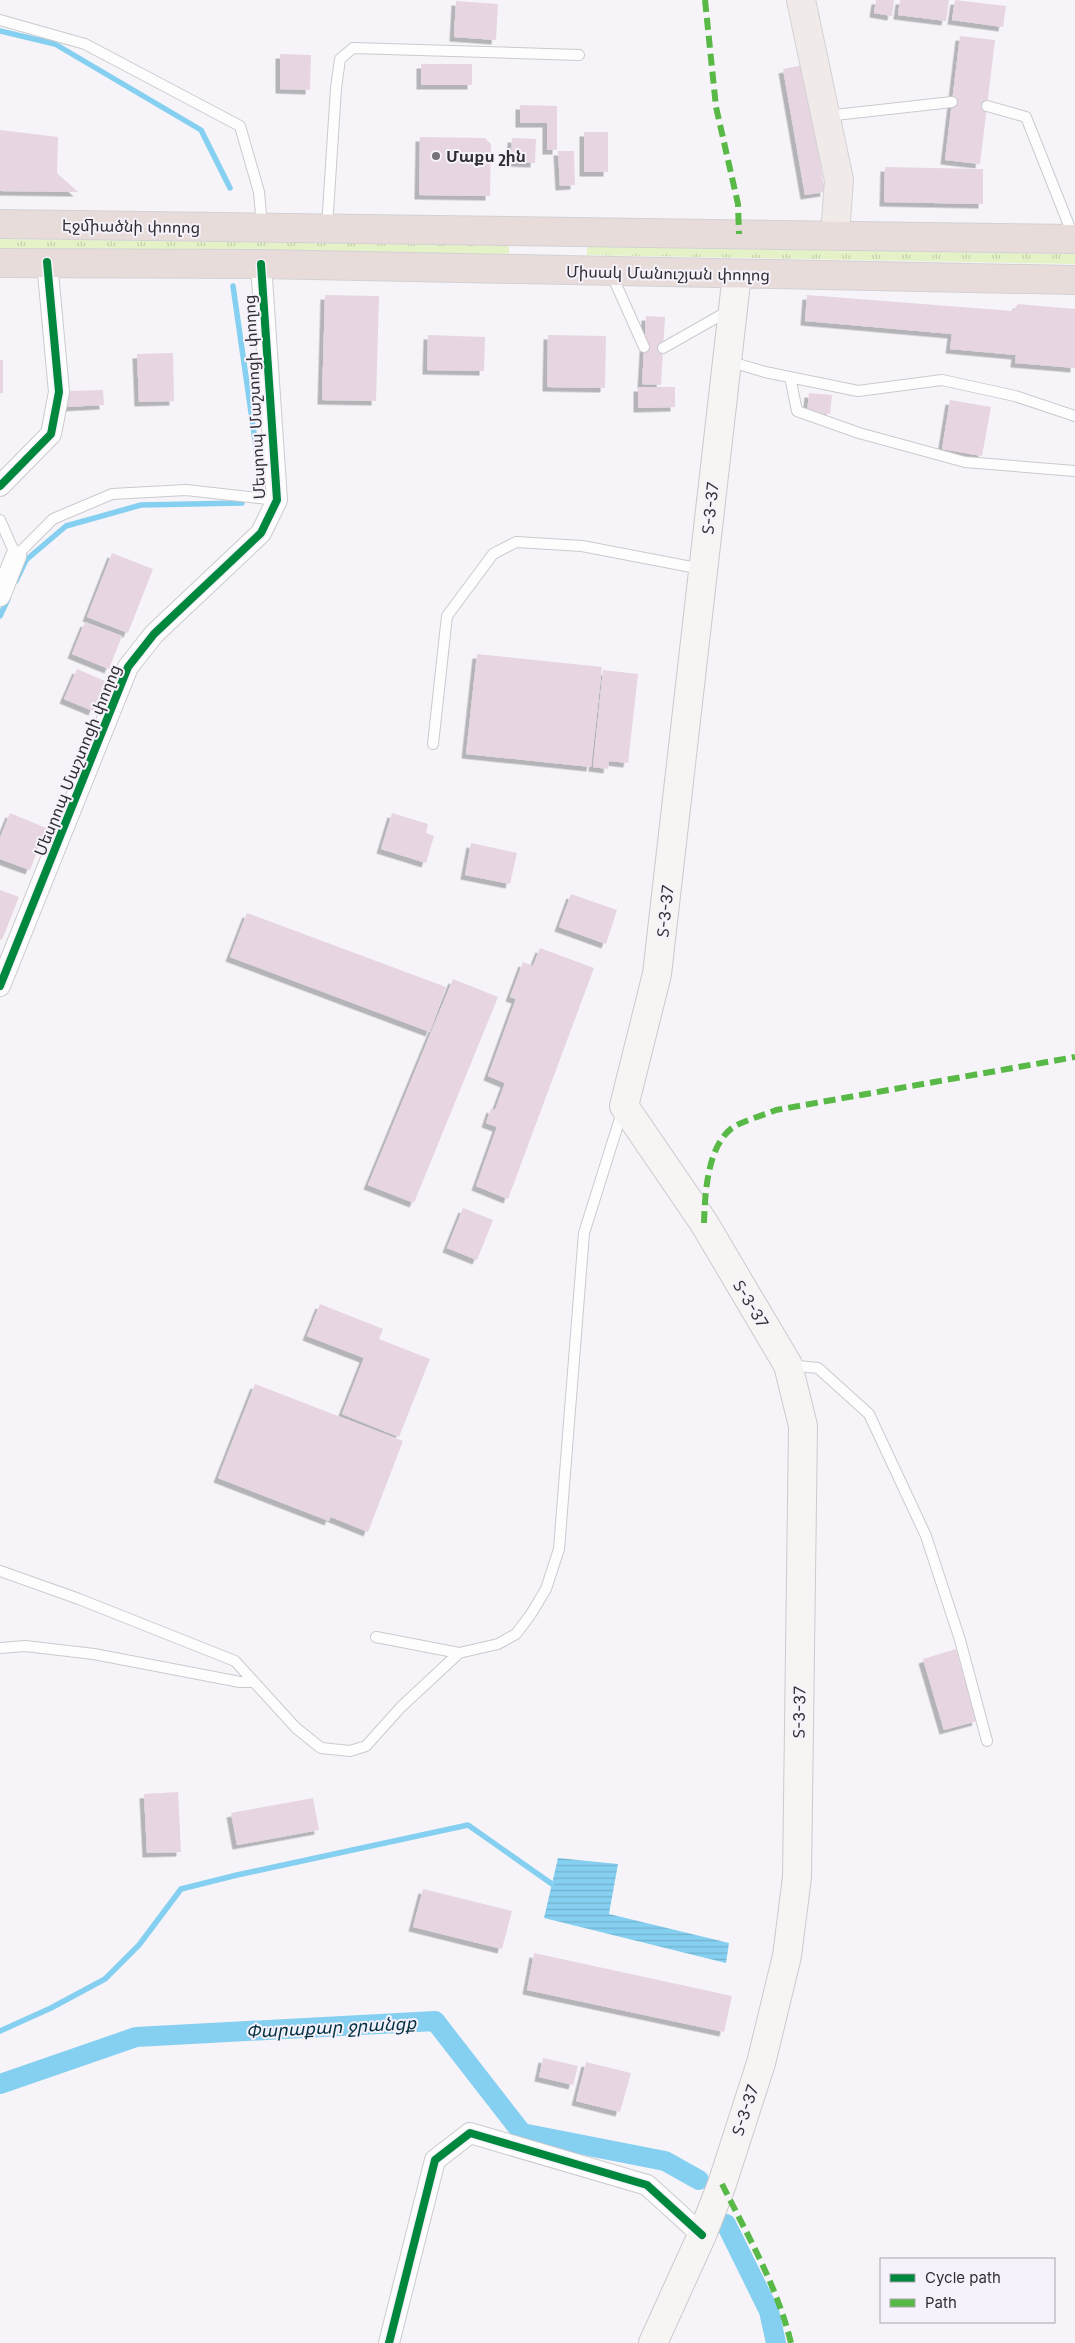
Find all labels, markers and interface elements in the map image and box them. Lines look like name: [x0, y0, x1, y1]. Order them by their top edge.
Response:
place label: Մաքս շին: [446, 146, 526, 166]
marker: Մաքս շին: [430, 150, 442, 162]
street label: Էջմիածնի փողոց: [62, 215, 200, 237]
street label: Միսակ Մանուշյան փողոց: [566, 261, 770, 285]
street label: Մեսրոպ Մաշտոցի փողոց: [239, 294, 269, 500]
street label: Տ-3-37: [697, 481, 723, 535]
street label: Մեսրոպ Մաշտոցի փողոց: [29, 661, 125, 859]
street label: Տ-3-37: [652, 884, 678, 938]
street label: Տ-3-37: [729, 1276, 773, 1332]
street label: Տ-3-37: [789, 1686, 809, 1738]
water label: Փարաքար ջրանցք: [245, 2012, 418, 2043]
street label: Տ-3-37: [727, 2082, 763, 2138]
legend: [880, 2258, 1055, 2323]
text: Cycle path: [925, 2268, 1001, 2287]
text: Path: [925, 2293, 957, 2312]

